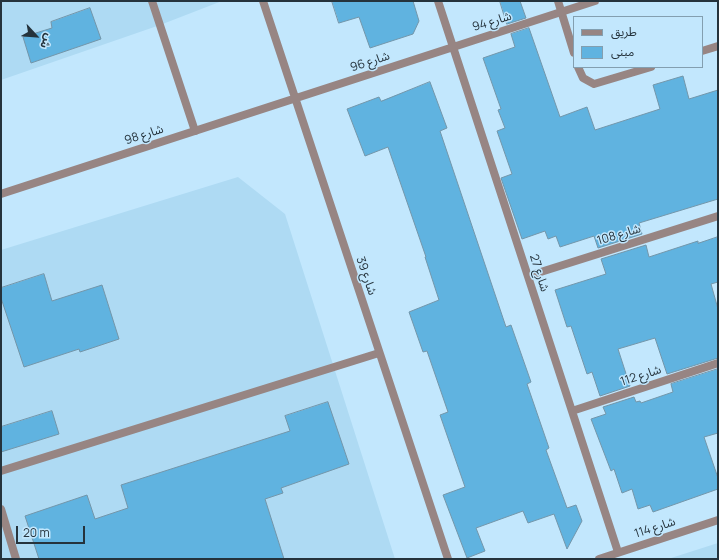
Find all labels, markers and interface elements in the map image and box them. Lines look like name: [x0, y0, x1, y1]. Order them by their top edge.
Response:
street label: شارع 94: [471, 9, 513, 35]
north arrow: [16, 16, 56, 56]
legend: [573, 16, 703, 68]
text: طريق: [611, 23, 637, 40]
text: ش: [37, 31, 57, 52]
text: مبنى: [611, 43, 634, 60]
street label: شارع 96: [348, 49, 392, 75]
street label: شارع 98: [123, 122, 165, 148]
street label: شارع 108: [595, 222, 643, 248]
street label: شارع 27: [526, 252, 552, 294]
street label: شارع 39: [353, 255, 379, 297]
street label: شارع 112: [619, 363, 663, 389]
street label: شارع 114: [633, 515, 677, 541]
scale bar: [18, 518, 87, 544]
text: 20 m: [23, 524, 50, 541]

